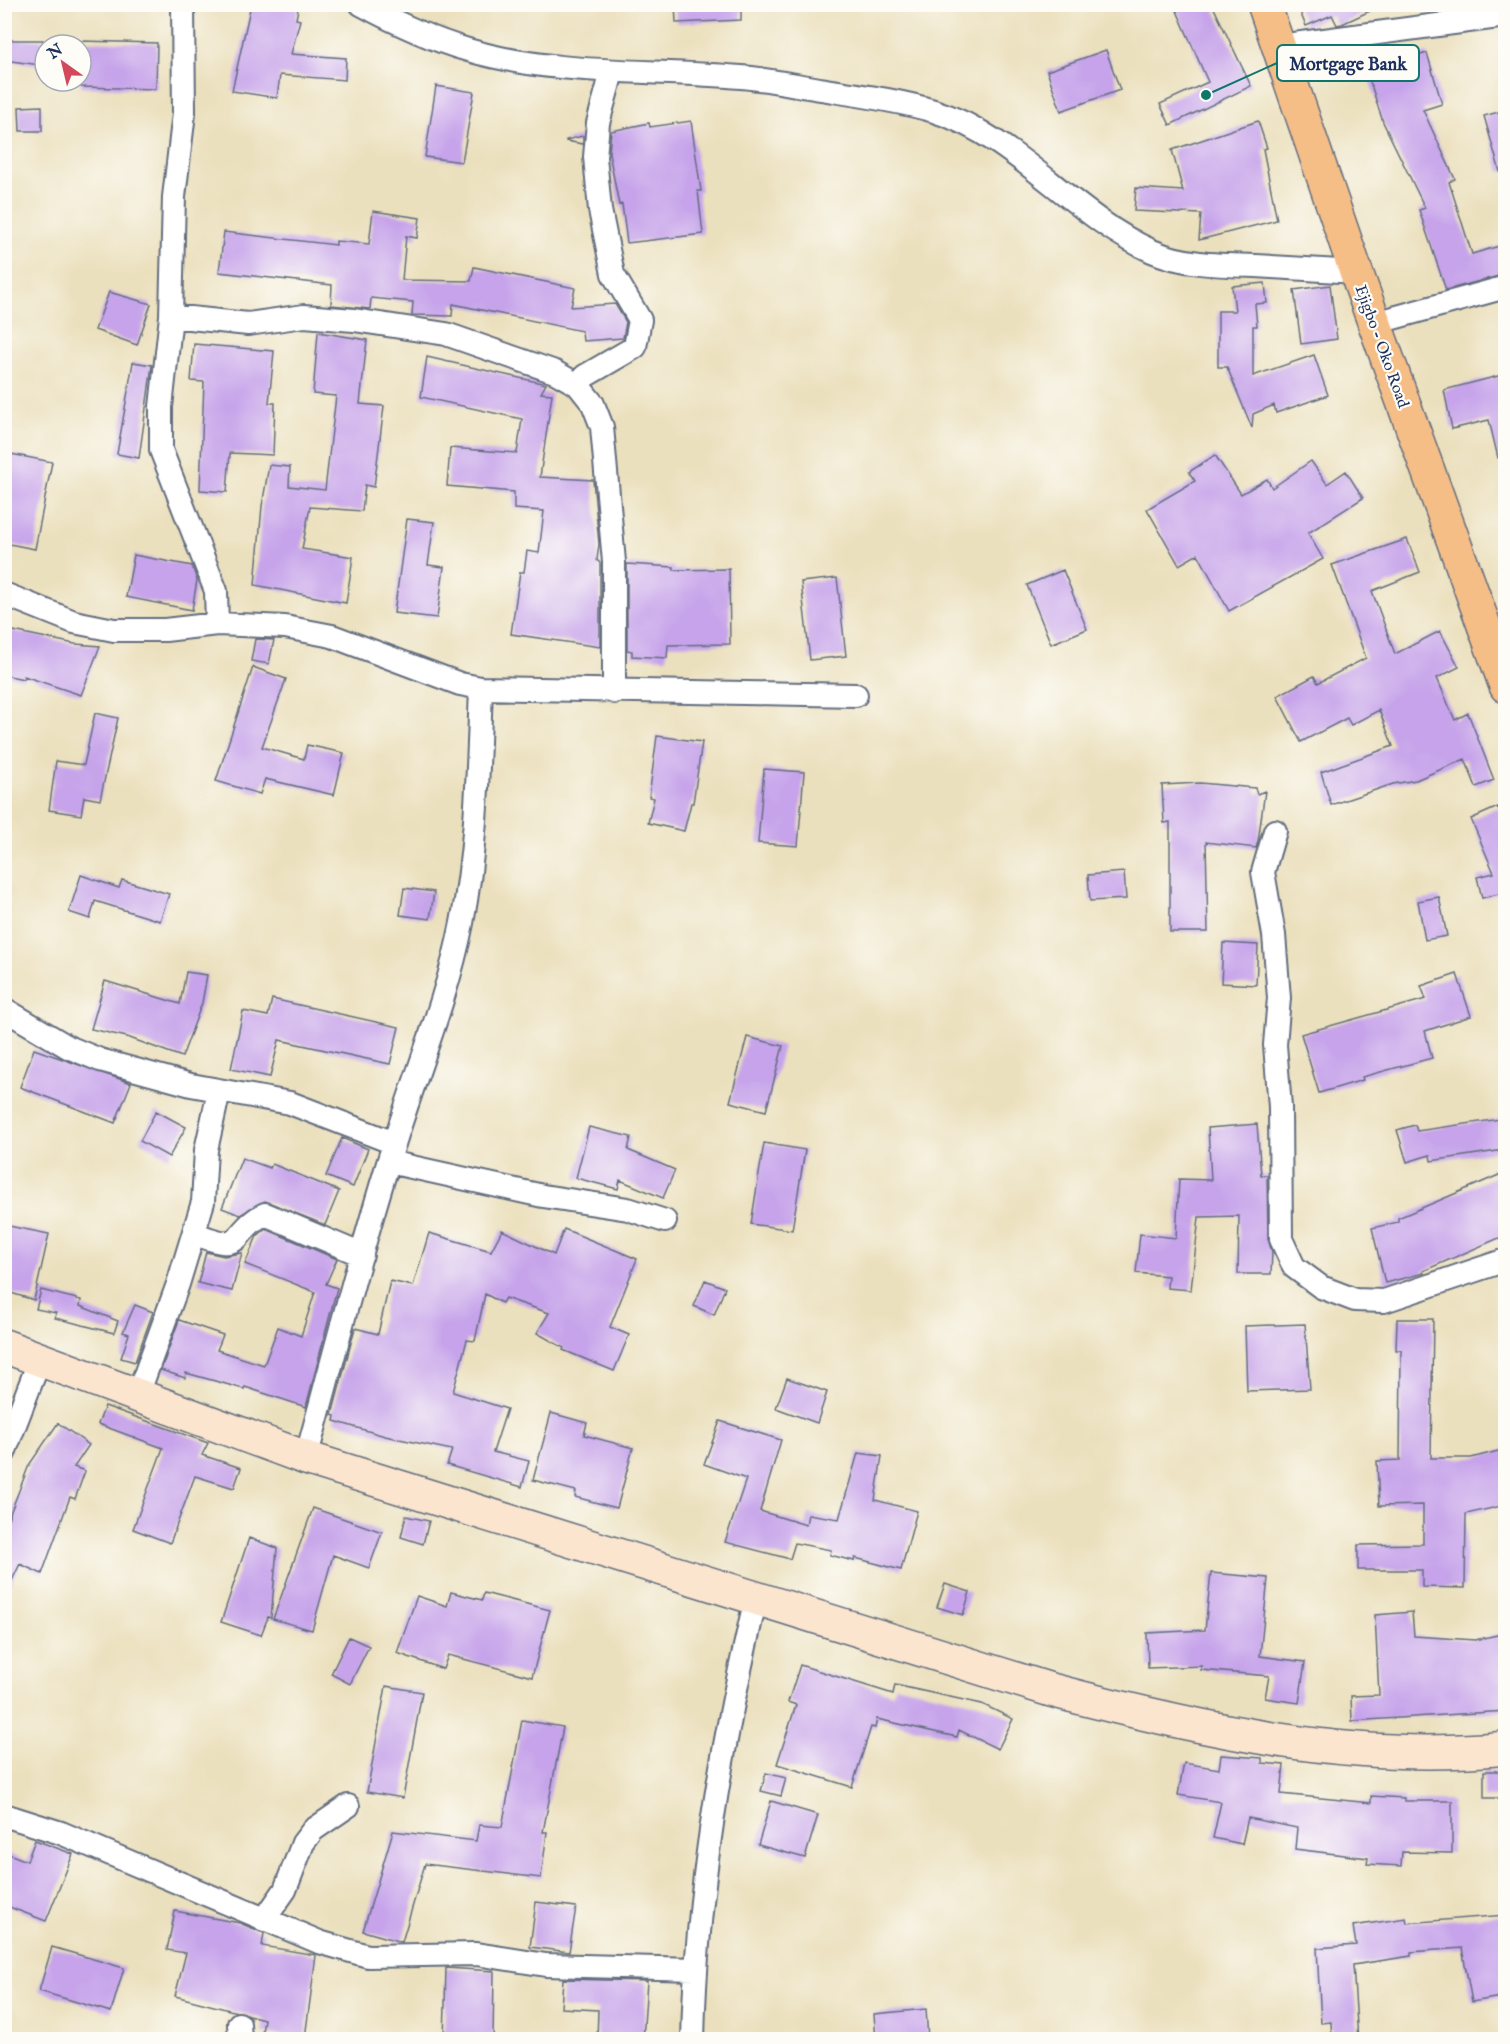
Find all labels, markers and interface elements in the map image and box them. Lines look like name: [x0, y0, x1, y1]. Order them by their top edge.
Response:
north arrow: [33, 33, 93, 93]
text: N: [44, 40, 67, 65]
callout: Mortgage Bank: [1277, 45, 1419, 81]
text: Mortgage Bank: [1289, 54, 1408, 77]
street label: Ejigbo - Oko Road: [1350, 282, 1413, 411]

